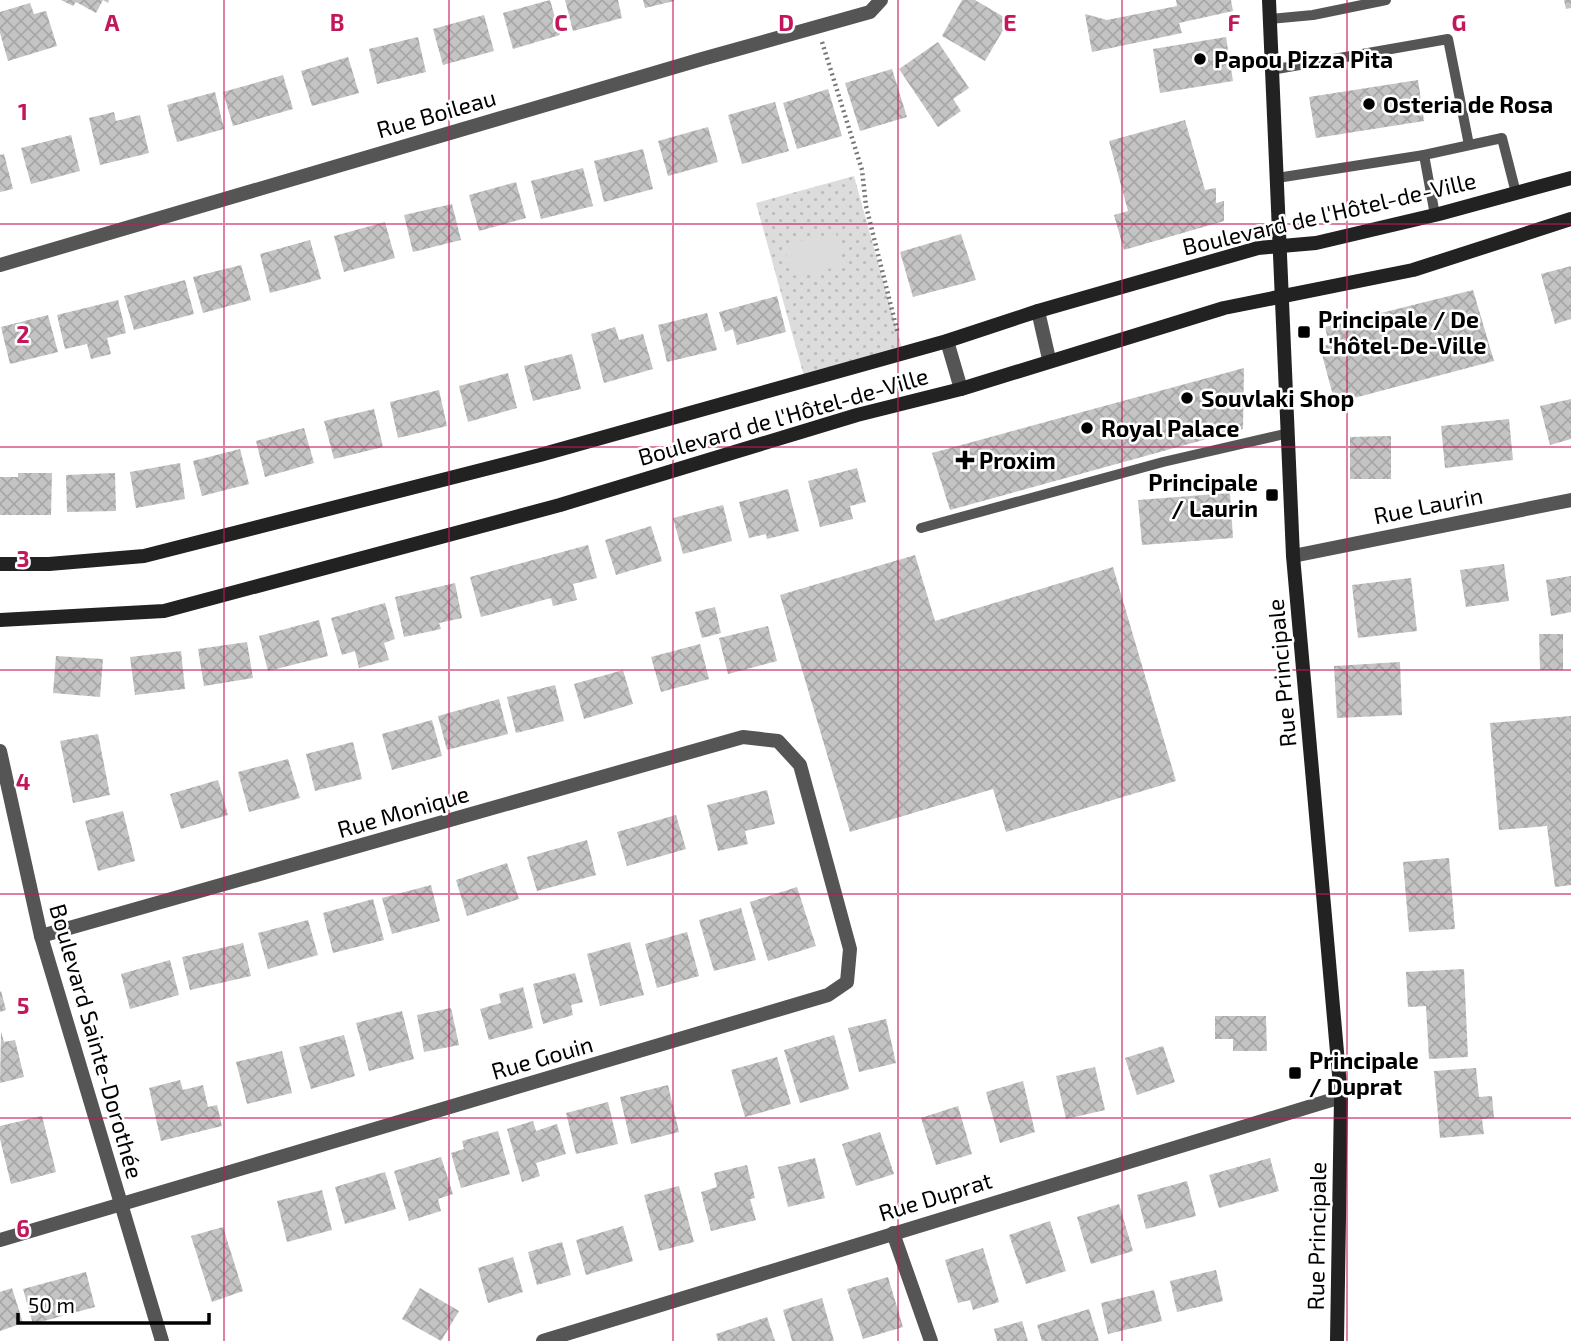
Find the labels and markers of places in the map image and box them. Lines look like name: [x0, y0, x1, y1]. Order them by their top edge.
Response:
place label: Papou Pizza Pita: [1214, 45, 1393, 73]
marker: Papou Pizza Pita: [1192, 51, 1208, 67]
place label: Osteria de Rosa: [1383, 90, 1553, 118]
marker: Osteria de Rosa: [1361, 96, 1377, 112]
place label: Principale / De L'hôtel-De-Ville: [1318, 305, 1486, 359]
marker: Principale / De L'hôtel-De-Ville: [1296, 324, 1312, 340]
place label: Souvlaki Shop: [1201, 384, 1354, 412]
marker: Souvlaki Shop: [1179, 390, 1195, 406]
place label: Royal Palace: [1101, 414, 1240, 442]
marker: Royal Palace: [1079, 420, 1095, 436]
place label: Proxim: [979, 446, 1056, 474]
marker: Proxim: [957, 452, 973, 468]
place label: Principale / Laurin: [1148, 468, 1258, 522]
marker: Principale / Laurin: [1264, 487, 1280, 503]
place label: Principale / Duprat: [1309, 1046, 1419, 1100]
marker: Principale / Duprat: [1287, 1065, 1303, 1081]

